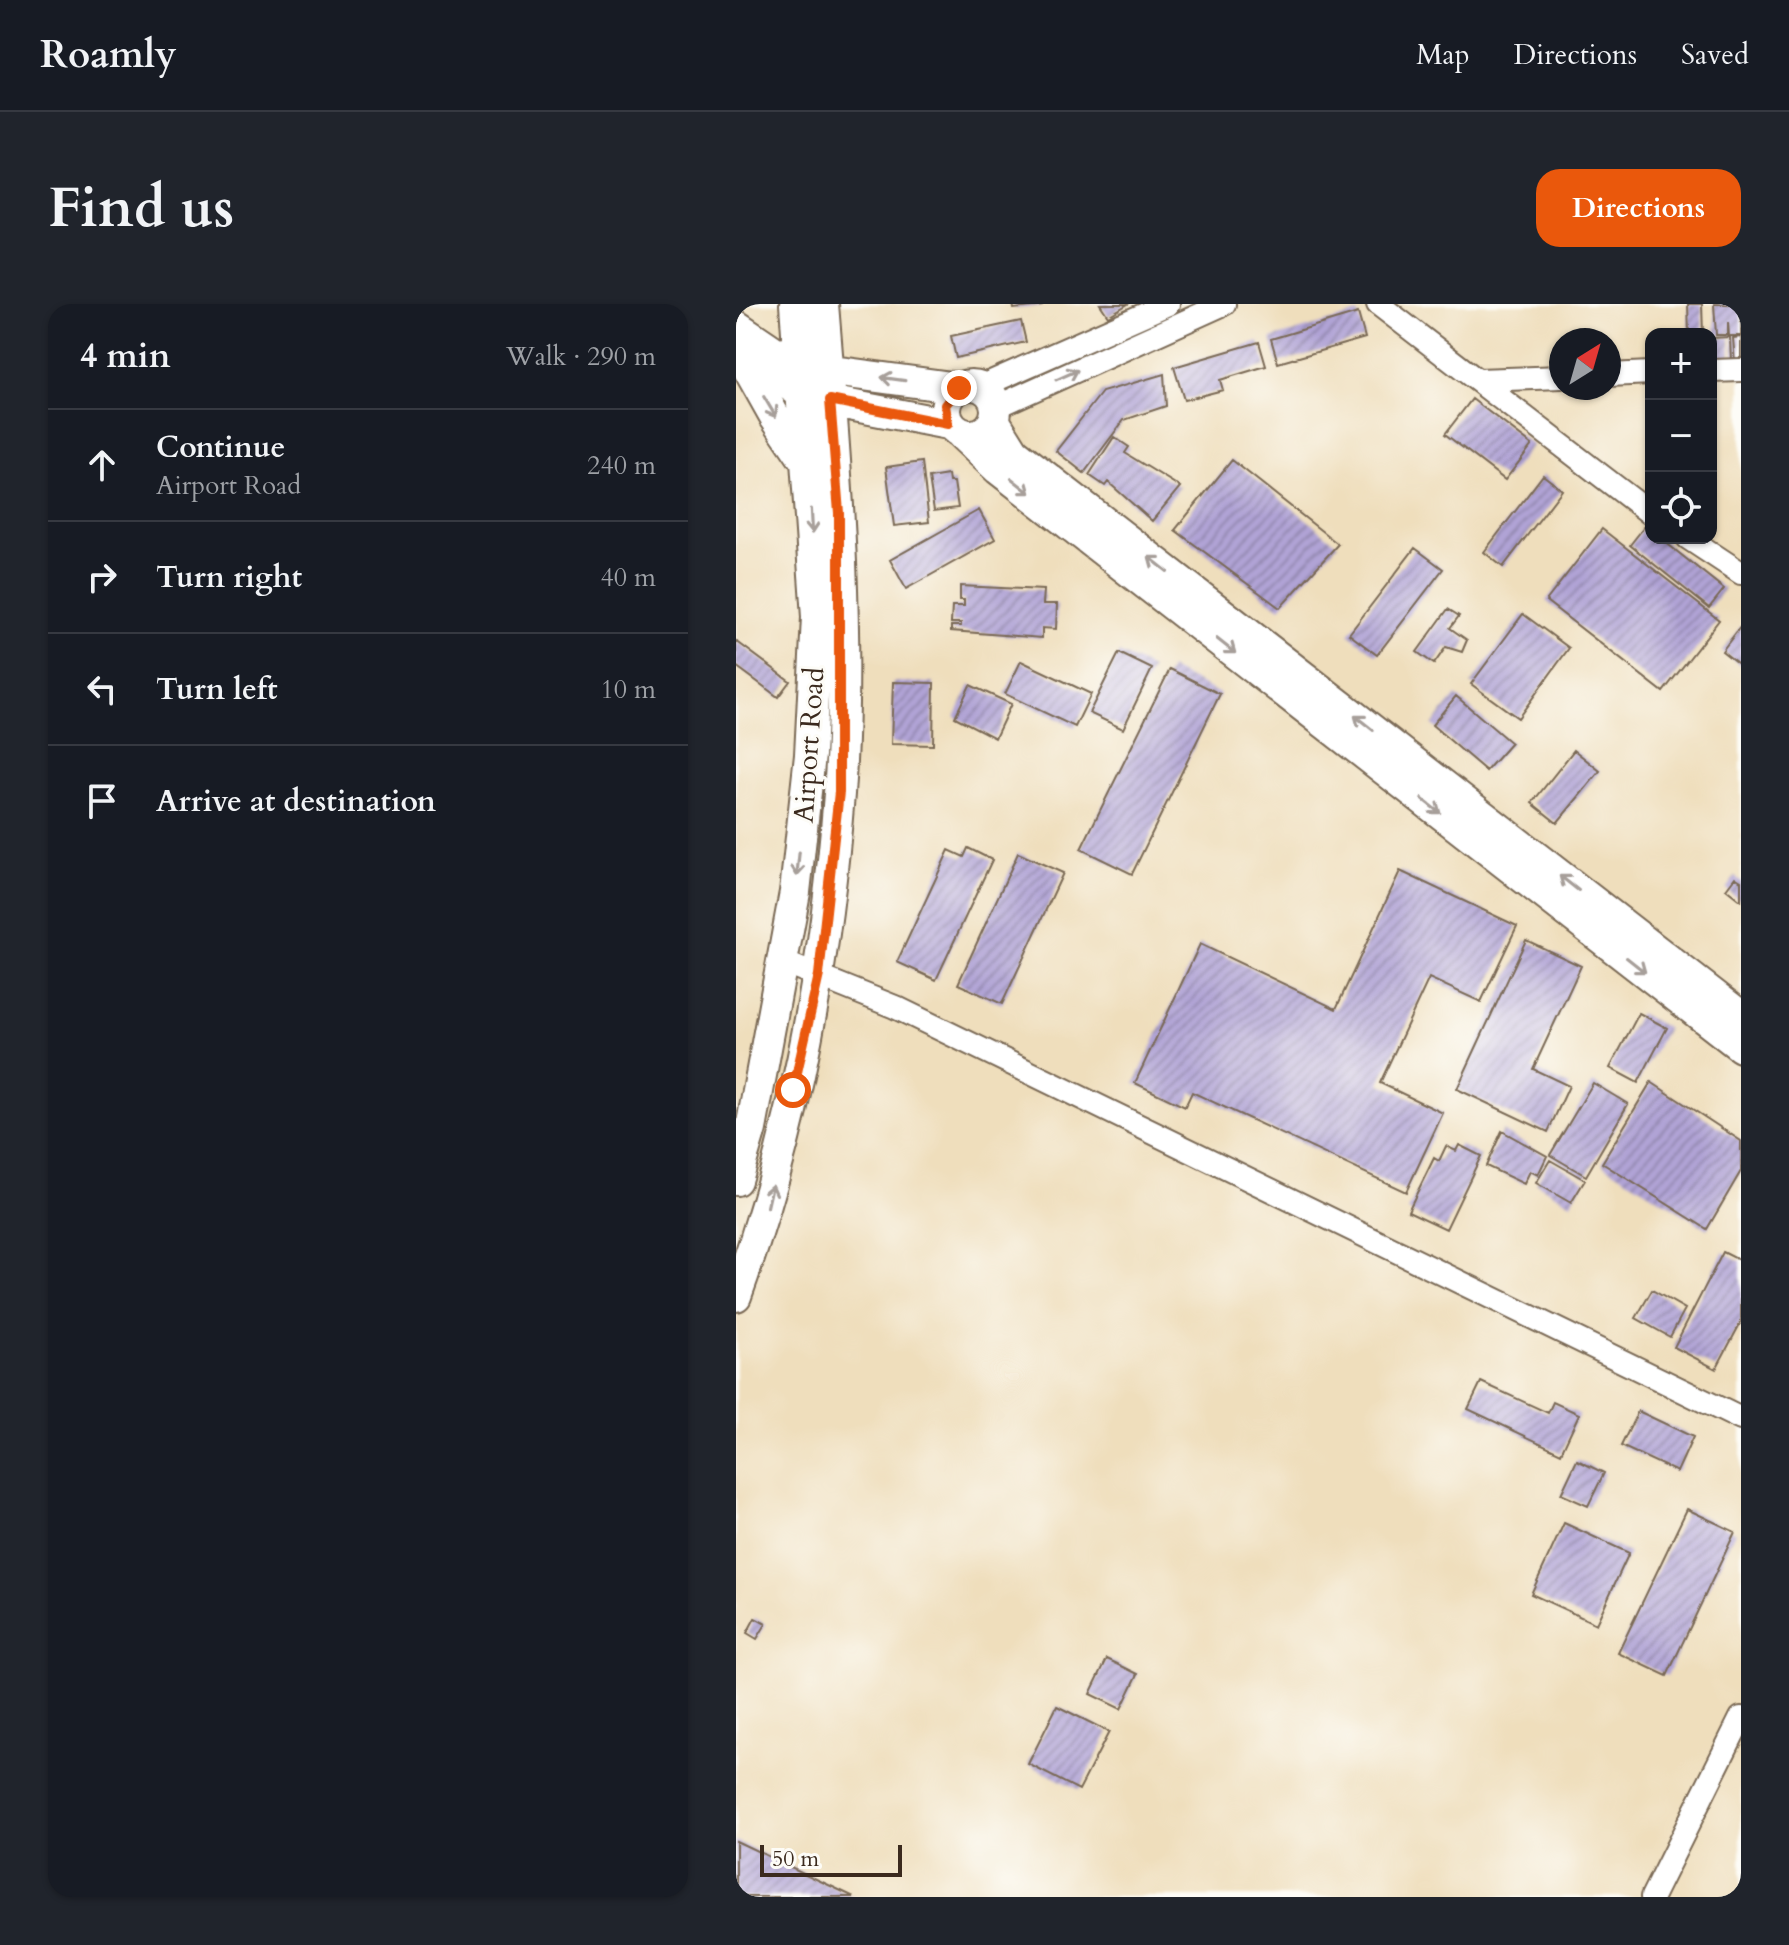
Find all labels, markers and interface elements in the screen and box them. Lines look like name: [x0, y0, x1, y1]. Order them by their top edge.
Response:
text: Roamly: [40, 29, 177, 81]
text: Map: [1416, 36, 1470, 74]
text: Directions: [1514, 36, 1637, 74]
text: Saved: [1681, 36, 1749, 74]
button: Directions: [1536, 169, 1741, 247]
text: Find us: [48, 171, 234, 246]
north arrow: [1549, 328, 1621, 400]
map controls: [1645, 328, 1717, 544]
button: +: [1645, 328, 1717, 400]
text: 4 min: [80, 333, 171, 379]
text: Walk · 290 m: [506, 339, 656, 374]
one-way arrow: [1055, 367, 1079, 382]
route end: [941, 370, 977, 406]
one-way arrow: [881, 371, 906, 386]
one-way arrow: [762, 395, 778, 418]
button: −: [1645, 400, 1717, 472]
text: Continue: [156, 427, 285, 468]
icon: ahead: [80, 443, 124, 487]
text: 240 m: [587, 448, 656, 483]
text: Airport Road: [156, 468, 301, 503]
button: locate: [1645, 472, 1717, 544]
one-way arrow: [1009, 478, 1031, 495]
one-way arrow: [805, 507, 820, 534]
icon: right: [80, 555, 124, 599]
one-way arrow: [1148, 555, 1169, 572]
text: Turn right: [156, 557, 302, 598]
text: 40 m: [600, 560, 656, 595]
one-way arrow: [1215, 637, 1236, 655]
street label: Airport Road: [785, 666, 833, 824]
icon: left: [80, 667, 124, 711]
text: Turn left: [156, 669, 278, 710]
text: 10 m: [600, 672, 656, 707]
one-way arrow: [1353, 715, 1375, 732]
icon: arrive: [80, 779, 124, 823]
text: Arrive at destination: [156, 781, 436, 822]
one-way arrow: [1420, 797, 1441, 814]
one-way arrow: [791, 850, 806, 877]
one-way arrow: [1559, 874, 1580, 891]
one-way arrow: [1625, 957, 1646, 974]
route start: [775, 1072, 811, 1108]
one-way arrow: [763, 1184, 778, 1210]
scale bar: [760, 1841, 902, 1877]
text: 50 m: [772, 1844, 819, 1874]

